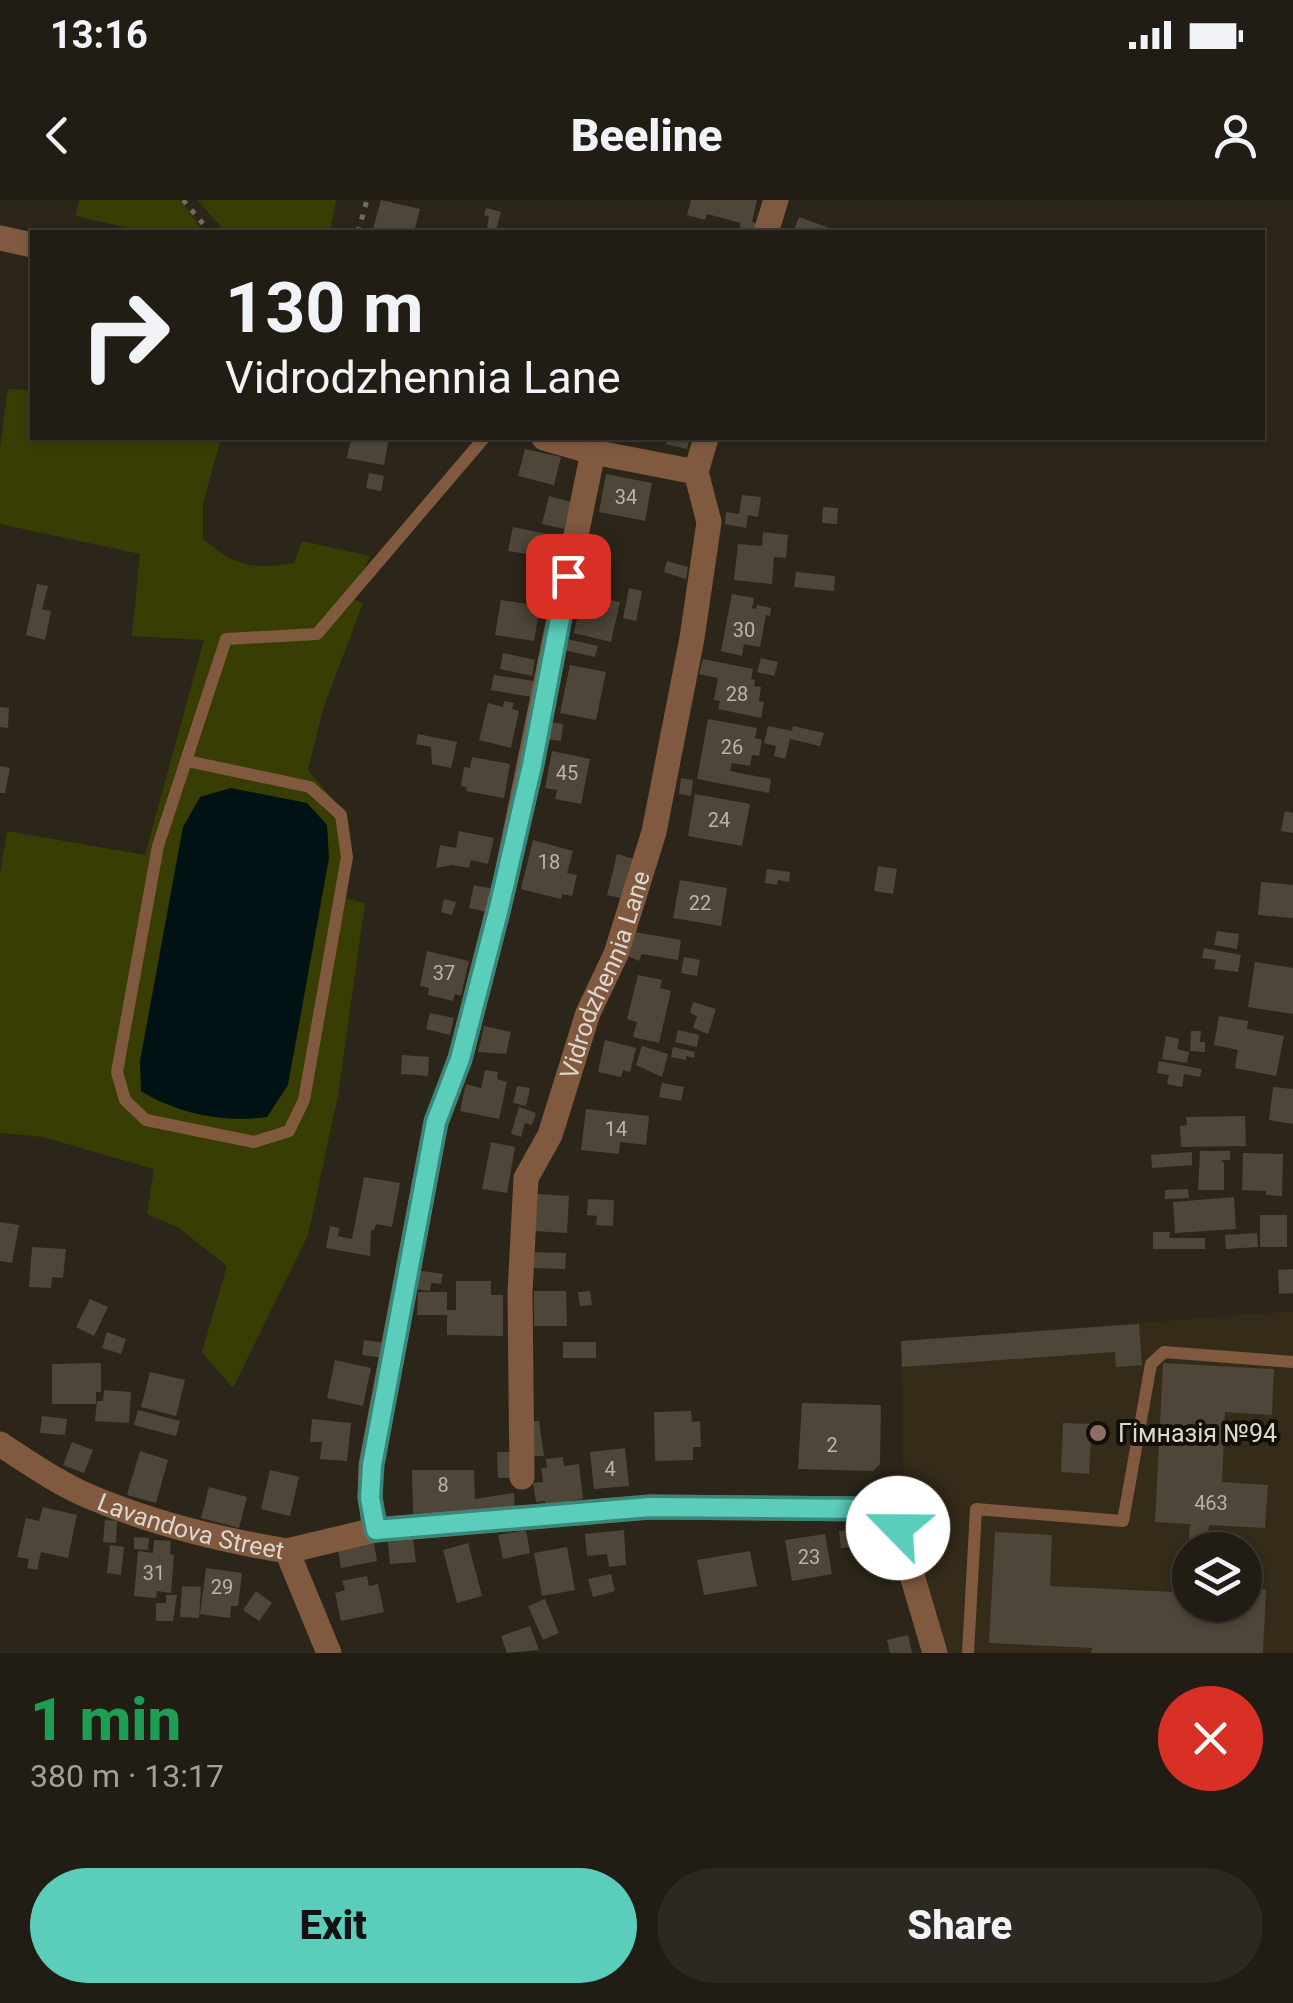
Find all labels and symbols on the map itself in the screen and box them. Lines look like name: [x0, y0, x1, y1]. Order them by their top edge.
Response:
house number: 34: [615, 485, 637, 509]
pin: [526, 534, 611, 619]
house number: 30: [733, 618, 755, 642]
house number: 28: [726, 682, 748, 706]
house number: 26: [721, 735, 743, 759]
house number: 45: [556, 761, 578, 785]
house number: 24: [708, 808, 730, 832]
house number: 18: [538, 850, 560, 874]
street label: Vidrodzhennia Lane: [554, 867, 656, 1082]
house number: 22: [689, 891, 711, 915]
house number: 37: [433, 961, 455, 985]
house number: 14: [605, 1117, 627, 1141]
place label: Гімназія №94: [1118, 1419, 1277, 1448]
marker: Гімназія №94: [1087, 1422, 1109, 1444]
house number: 2: [826, 1433, 838, 1457]
house number: 4: [604, 1457, 616, 1481]
house number: 8: [437, 1473, 449, 1497]
position arrow: [846, 1476, 950, 1580]
street label: Lavandova Street: [93, 1487, 286, 1565]
house number: 463: [1194, 1491, 1228, 1515]
house number: 23: [798, 1545, 820, 1569]
house number: 31: [143, 1561, 165, 1585]
house number: 29: [211, 1575, 233, 1599]

